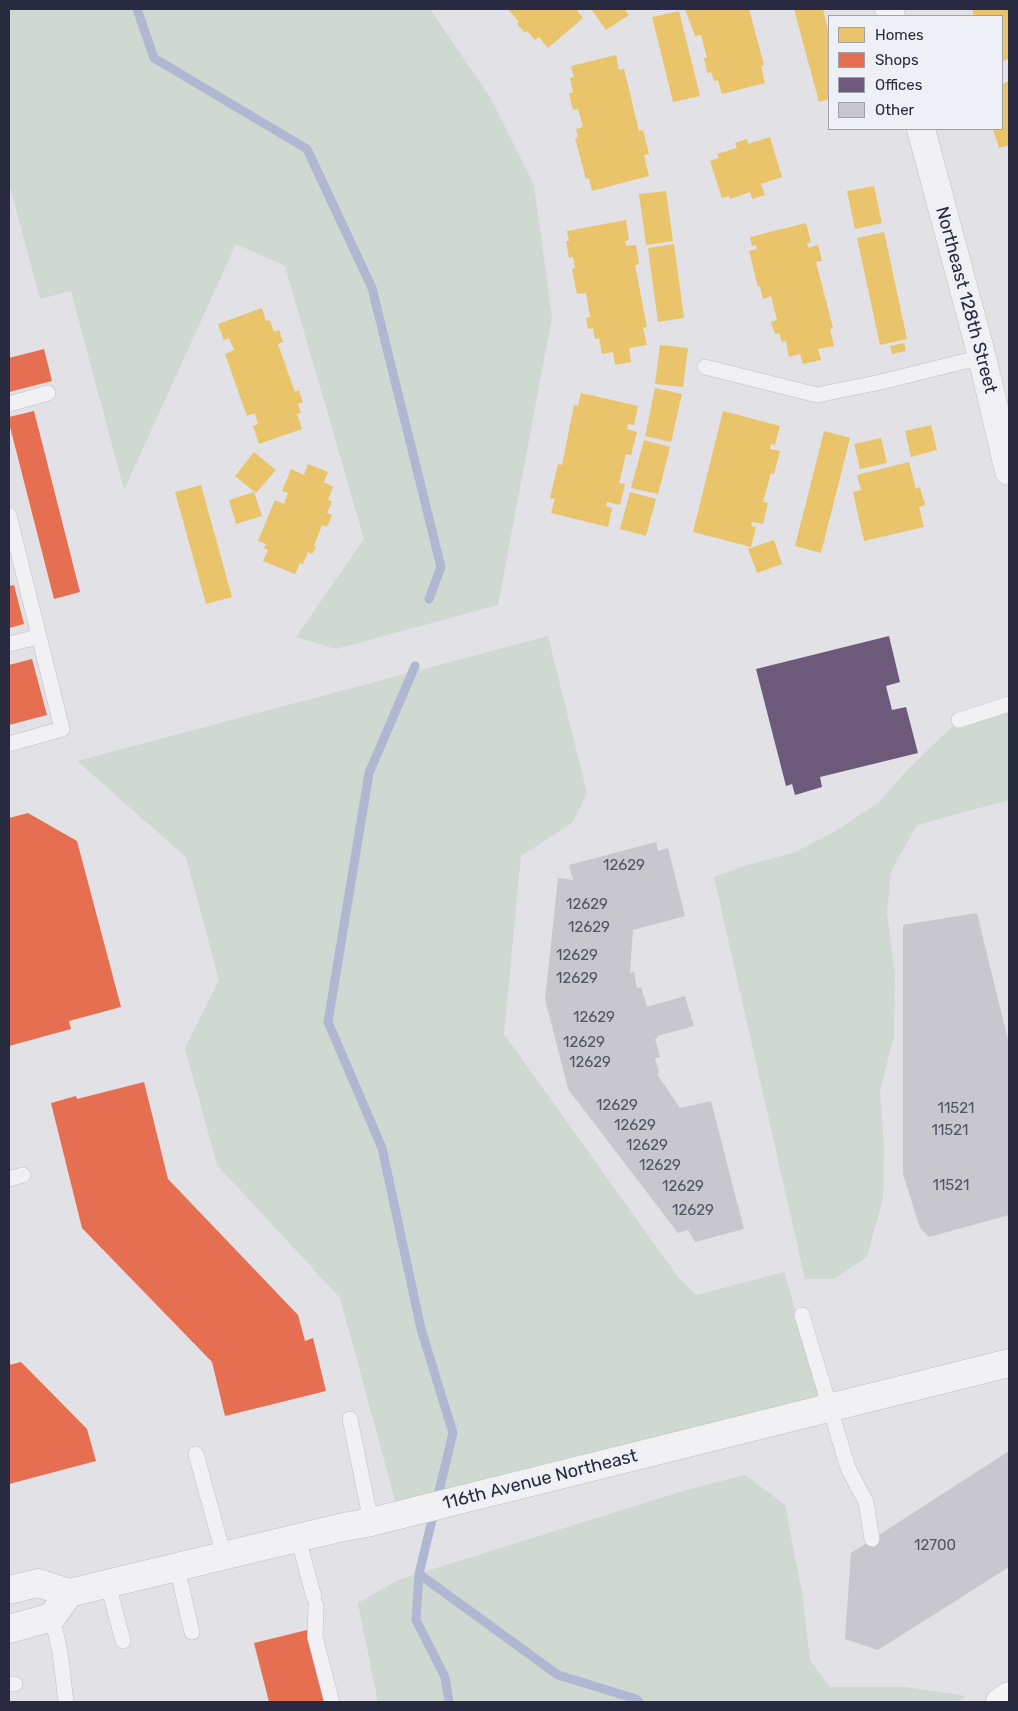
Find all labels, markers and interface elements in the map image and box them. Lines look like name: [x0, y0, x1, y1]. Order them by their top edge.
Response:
legend: [828, 15, 1003, 130]
text: Homes: [875, 26, 924, 44]
text: Shops: [875, 51, 919, 69]
text: Offices: [875, 76, 922, 94]
text: Other: [875, 101, 914, 119]
street label: Northeast 128th Street: [931, 204, 1001, 396]
house number: 12629: [603, 857, 645, 875]
house number: 12629: [566, 896, 608, 914]
house number: 12629: [568, 919, 610, 937]
house number: 12629: [556, 947, 598, 965]
house number: 12629: [556, 970, 598, 988]
house number: 12629: [573, 1009, 615, 1027]
house number: 12629: [563, 1034, 605, 1052]
house number: 12629: [569, 1054, 611, 1072]
house number: 12629: [596, 1097, 638, 1115]
house number: 11521: [938, 1100, 974, 1118]
house number: 12629: [614, 1117, 656, 1135]
house number: 11521: [932, 1122, 968, 1140]
house number: 12629: [626, 1137, 668, 1155]
house number: 12629: [639, 1157, 681, 1175]
house number: 11521: [933, 1177, 969, 1195]
house number: 12629: [662, 1178, 704, 1196]
house number: 12629: [672, 1202, 714, 1220]
street label: 116th Avenue Northeast: [440, 1445, 640, 1515]
house number: 12700: [914, 1537, 956, 1555]

